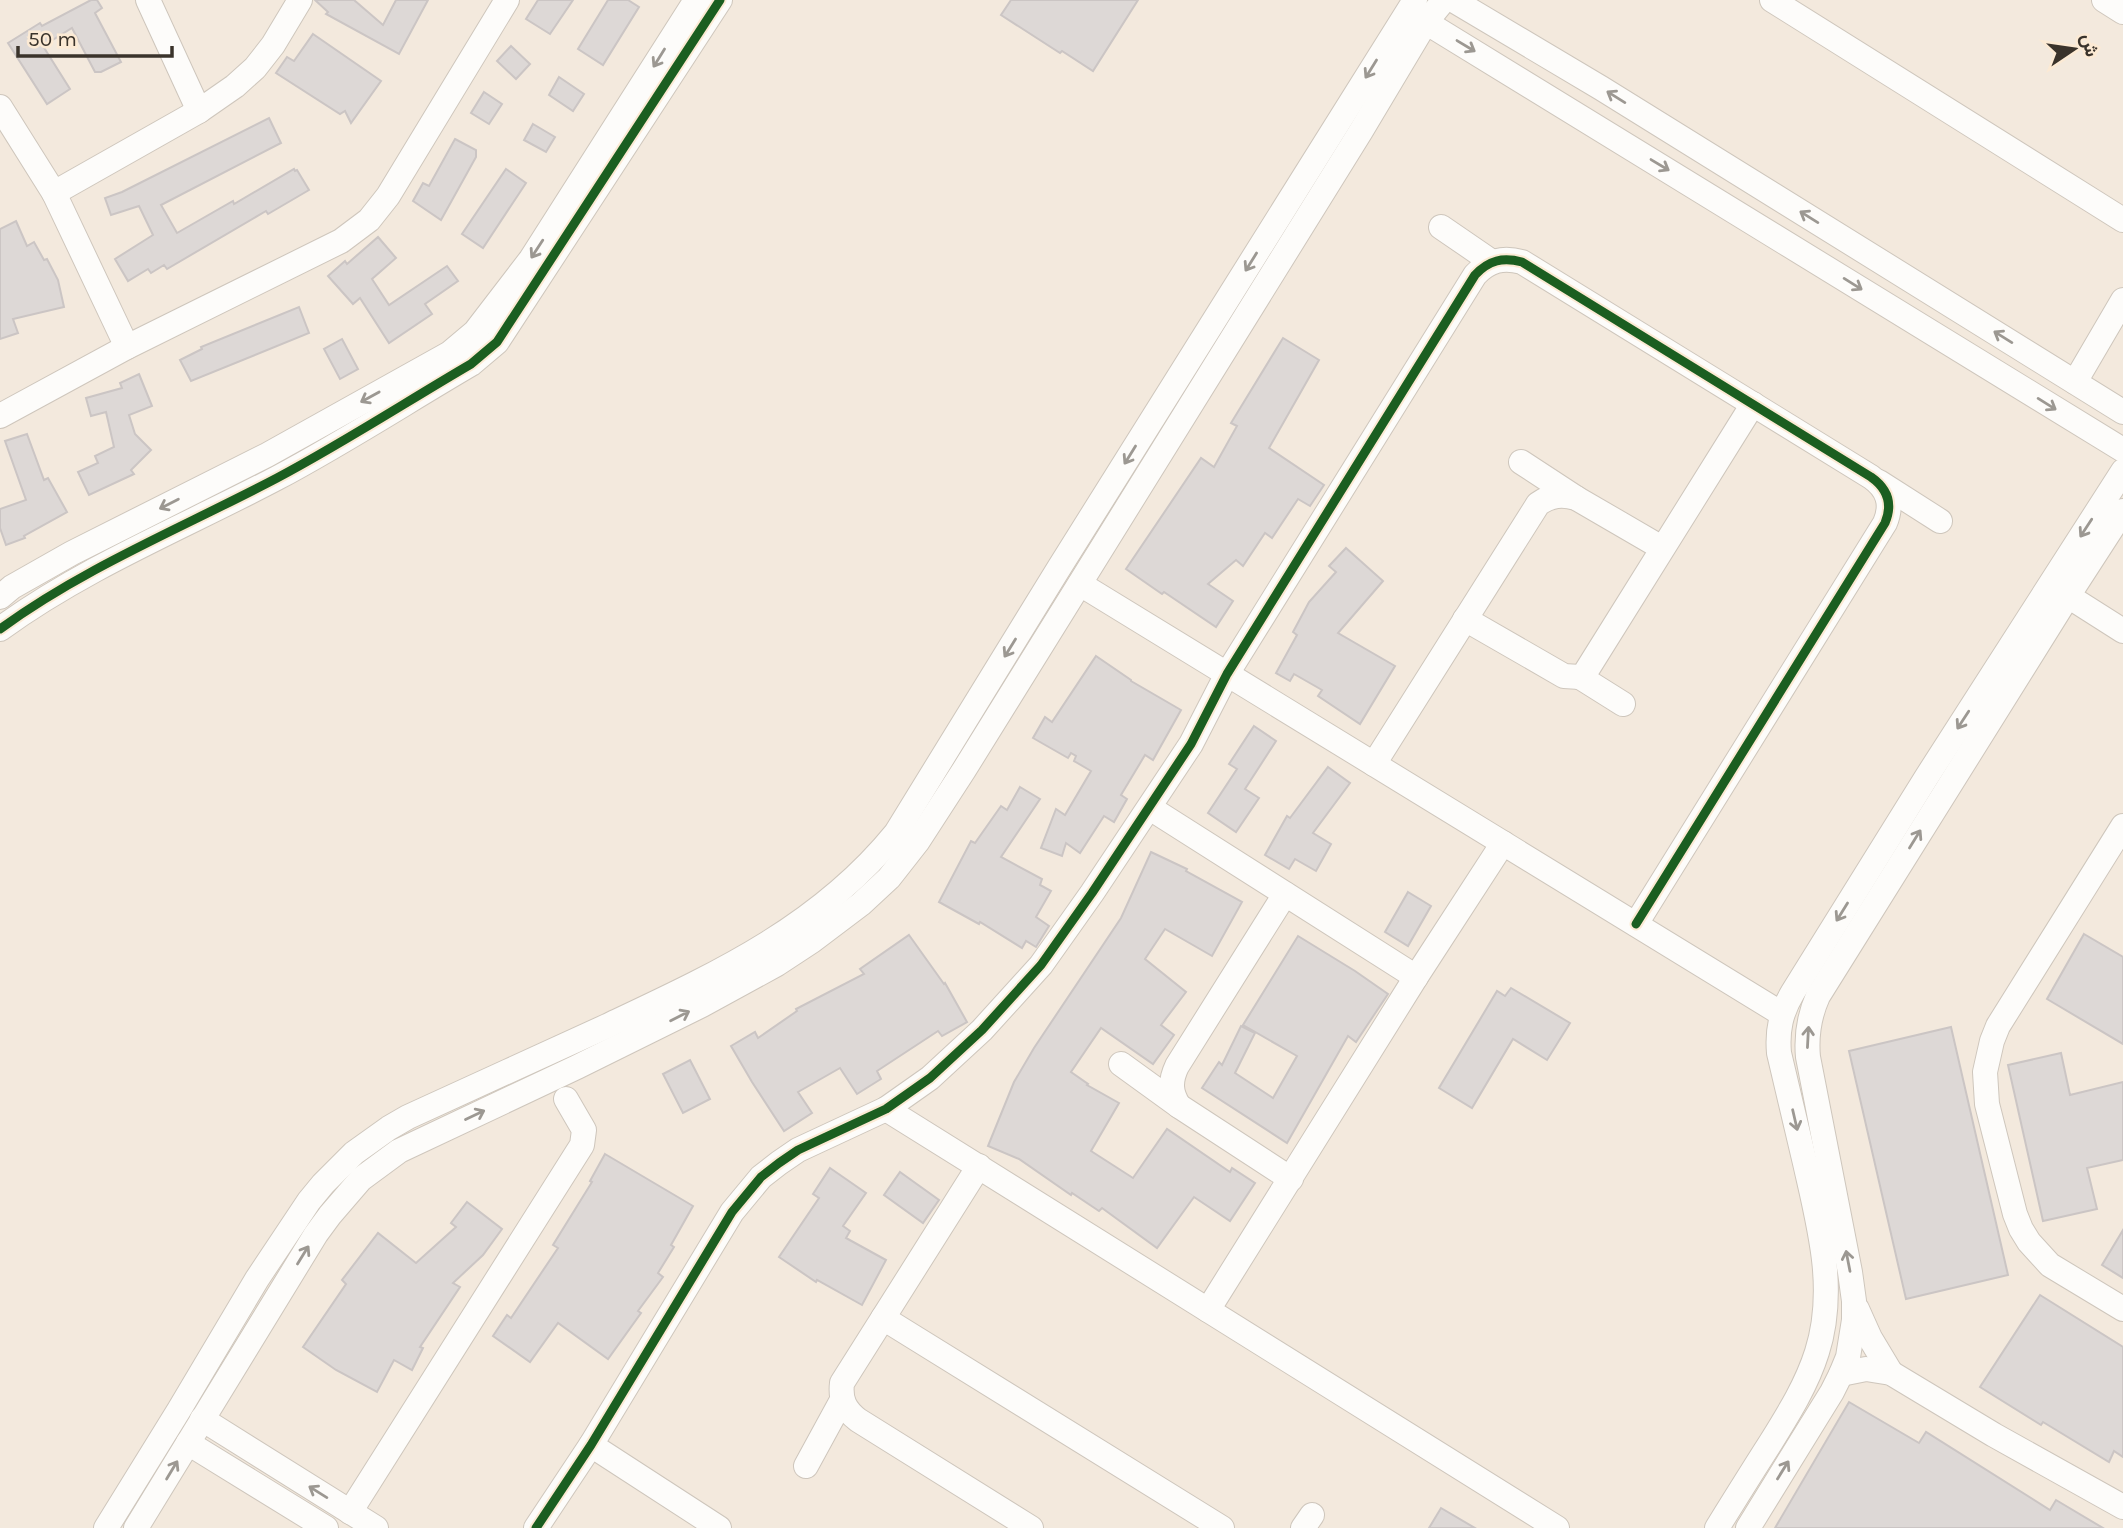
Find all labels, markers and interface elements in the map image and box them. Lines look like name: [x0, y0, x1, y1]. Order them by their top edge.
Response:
scale bar: [18, 14, 172, 58]
north arrow: [2039, 14, 2109, 84]
text: 50 m: [28, 27, 77, 51]
text: ش: [2076, 32, 2103, 59]
one-way arrow: [1455, 40, 1475, 54]
one-way arrow: [652, 47, 666, 67]
one-way arrow: [1364, 58, 1378, 78]
one-way arrow: [1606, 90, 1626, 104]
one-way arrow: [1649, 158, 1669, 172]
one-way arrow: [1800, 209, 1820, 223]
one-way arrow: [529, 239, 543, 259]
one-way arrow: [1243, 251, 1257, 271]
one-way arrow: [1843, 278, 1863, 292]
one-way arrow: [1993, 330, 2013, 344]
one-way arrow: [360, 390, 380, 404]
one-way arrow: [2037, 397, 2057, 411]
one-way arrow: [1123, 444, 1137, 464]
one-way arrow: [159, 497, 180, 511]
one-way arrow: [2079, 518, 2094, 537]
one-way arrow: [1003, 637, 1017, 657]
one-way arrow: [1956, 709, 1970, 729]
one-way arrow: [1909, 830, 1923, 850]
one-way arrow: [1835, 902, 1849, 922]
one-way arrow: [669, 1008, 690, 1022]
one-way arrow: [1801, 1026, 1814, 1049]
one-way arrow: [465, 1107, 486, 1120]
one-way arrow: [1789, 1109, 1802, 1131]
one-way arrow: [296, 1246, 311, 1265]
one-way arrow: [1841, 1250, 1854, 1273]
one-way arrow: [165, 1460, 179, 1480]
one-way arrow: [1777, 1460, 1791, 1480]
one-way arrow: [309, 1484, 329, 1498]

